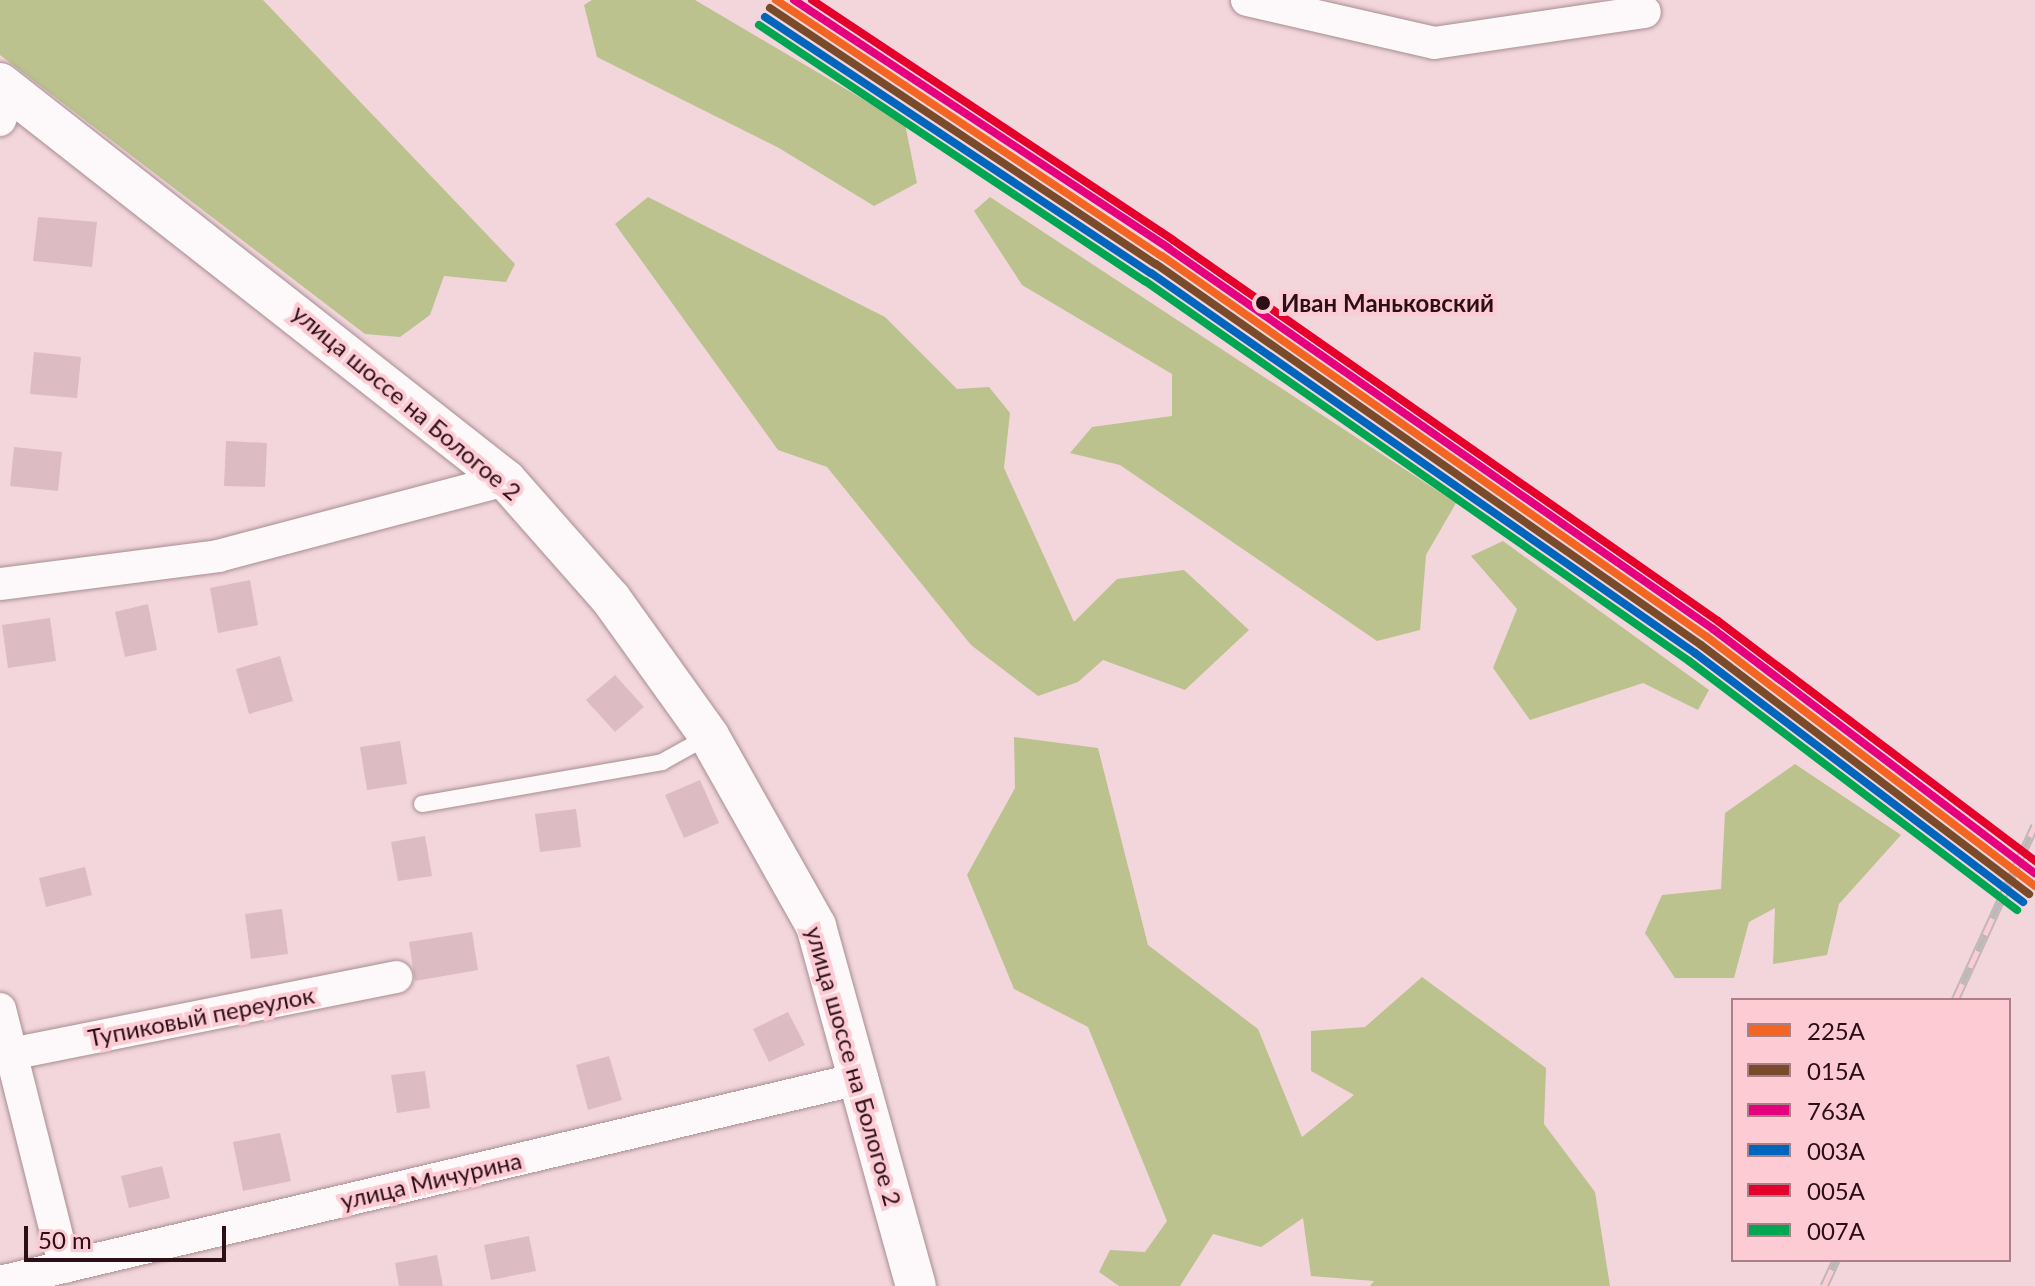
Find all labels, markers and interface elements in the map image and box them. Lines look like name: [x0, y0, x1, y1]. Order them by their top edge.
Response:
place label: Иван Маньковский: [1281, 289, 1494, 317]
marker: Иван Маньковский: [1252, 292, 1274, 314]
street label: улица шоссе на Бологое 2: [287, 298, 527, 506]
street label: улица шоссе на Бологое 2: [800, 923, 908, 1209]
street label: Тупиковый переулок: [85, 980, 317, 1052]
legend: [1731, 998, 2011, 1262]
text: 225А: [1807, 1016, 1865, 1045]
text: 015А: [1807, 1056, 1865, 1085]
text: 763А: [1807, 1096, 1865, 1125]
text: 003А: [1807, 1136, 1865, 1165]
street label: улица Мичурина: [338, 1145, 524, 1215]
text: 005А: [1807, 1176, 1865, 1205]
scale bar: [28, 1210, 230, 1260]
text: 007А: [1807, 1216, 1865, 1245]
text: 50 m: [38, 1225, 92, 1254]

